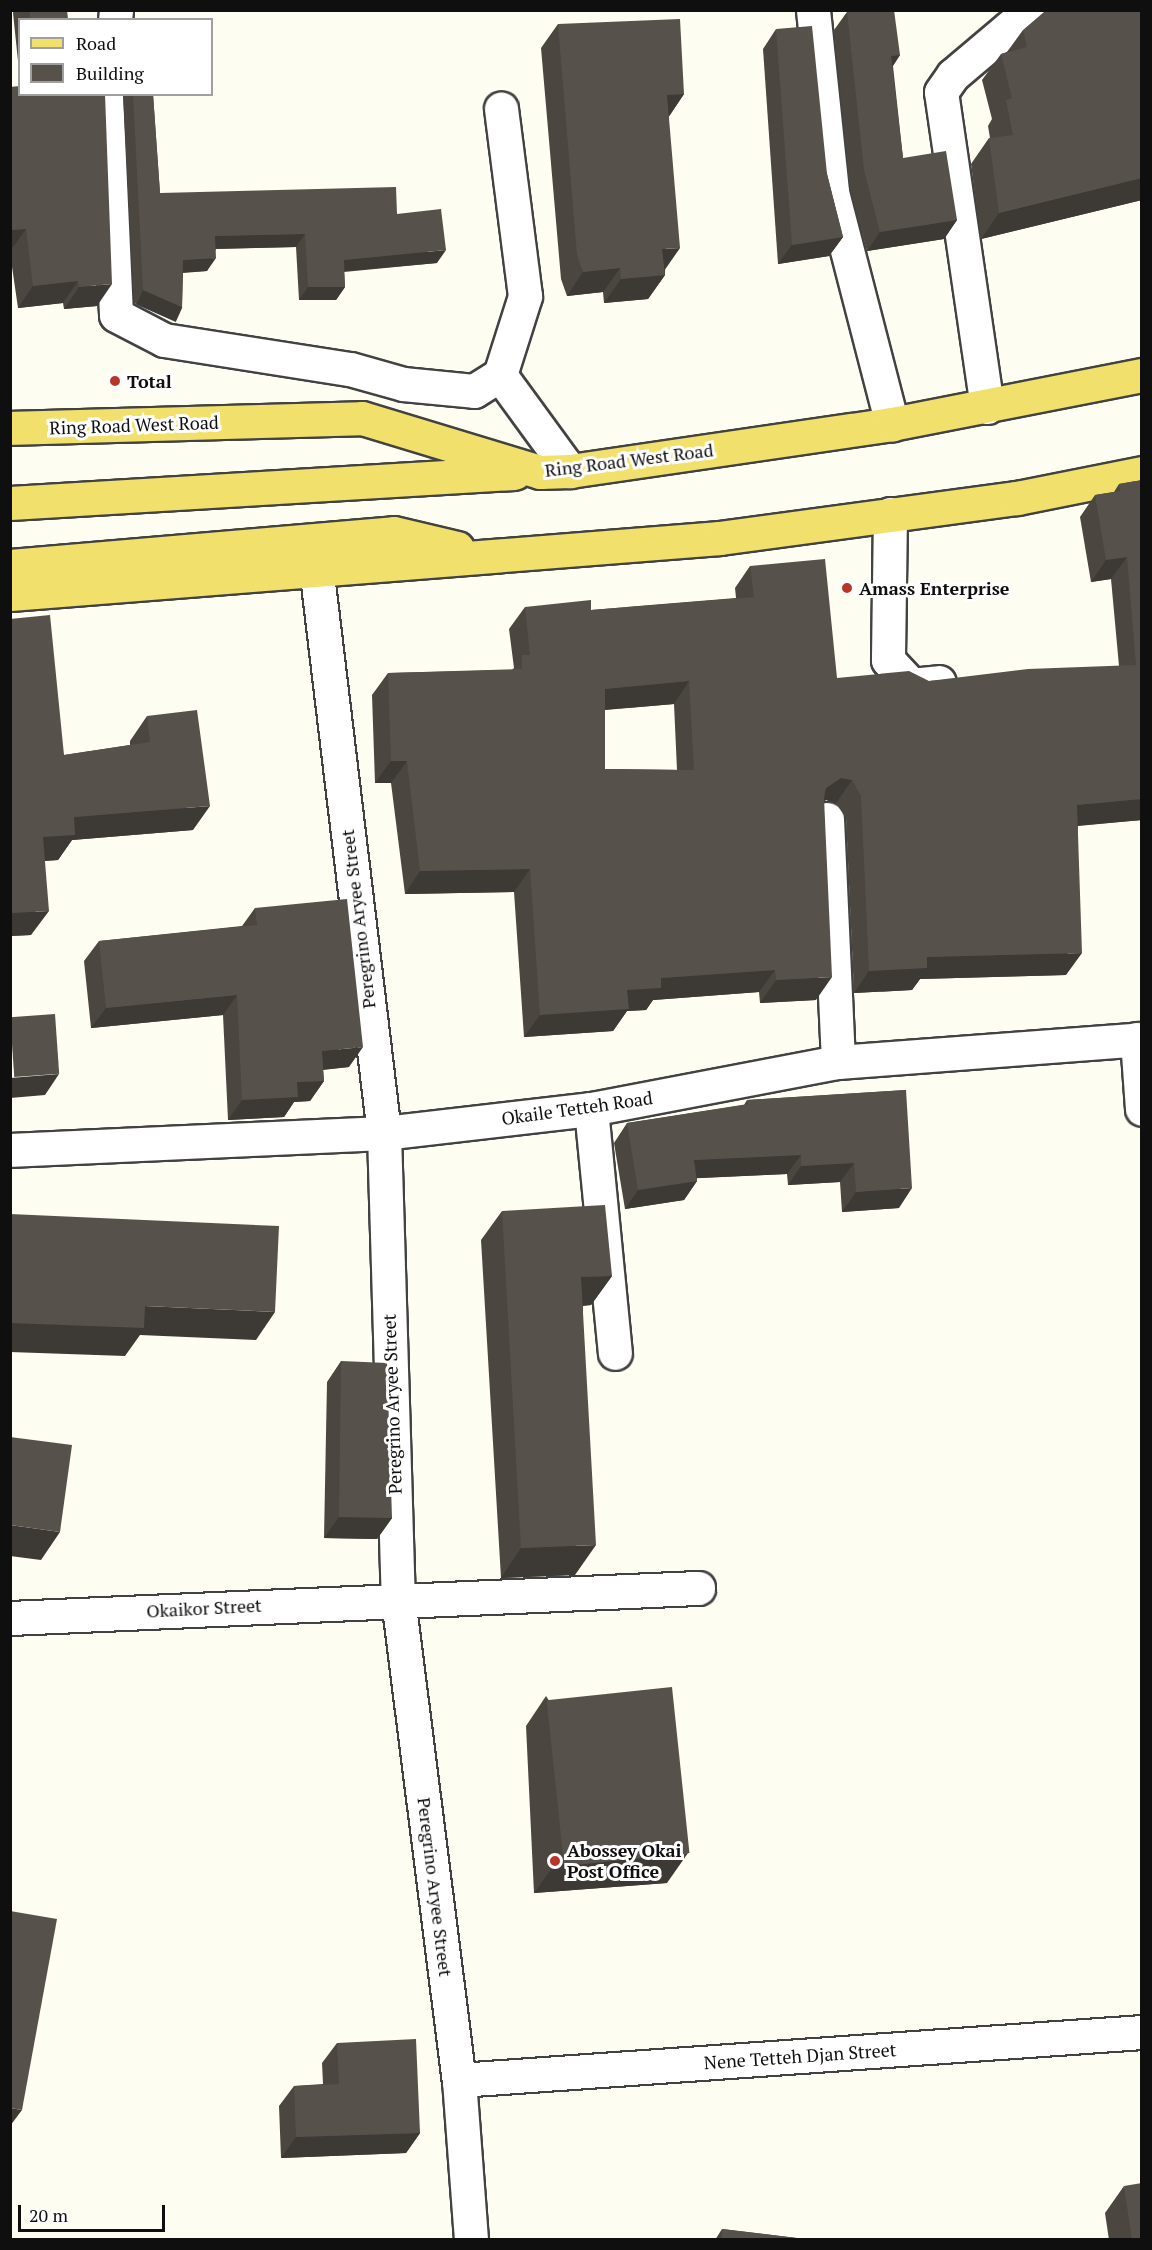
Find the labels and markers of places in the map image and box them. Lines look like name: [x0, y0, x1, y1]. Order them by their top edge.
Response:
place label: Total: [127, 370, 172, 392]
marker: Total: [108, 374, 122, 388]
place label: Amass Enterprise: [859, 577, 1009, 599]
marker: Amass Enterprise: [840, 581, 854, 595]
place label: Abossey Okai Post Office: [567, 1840, 681, 1882]
marker: Abossey Okai Post Office: [548, 1854, 562, 1868]

